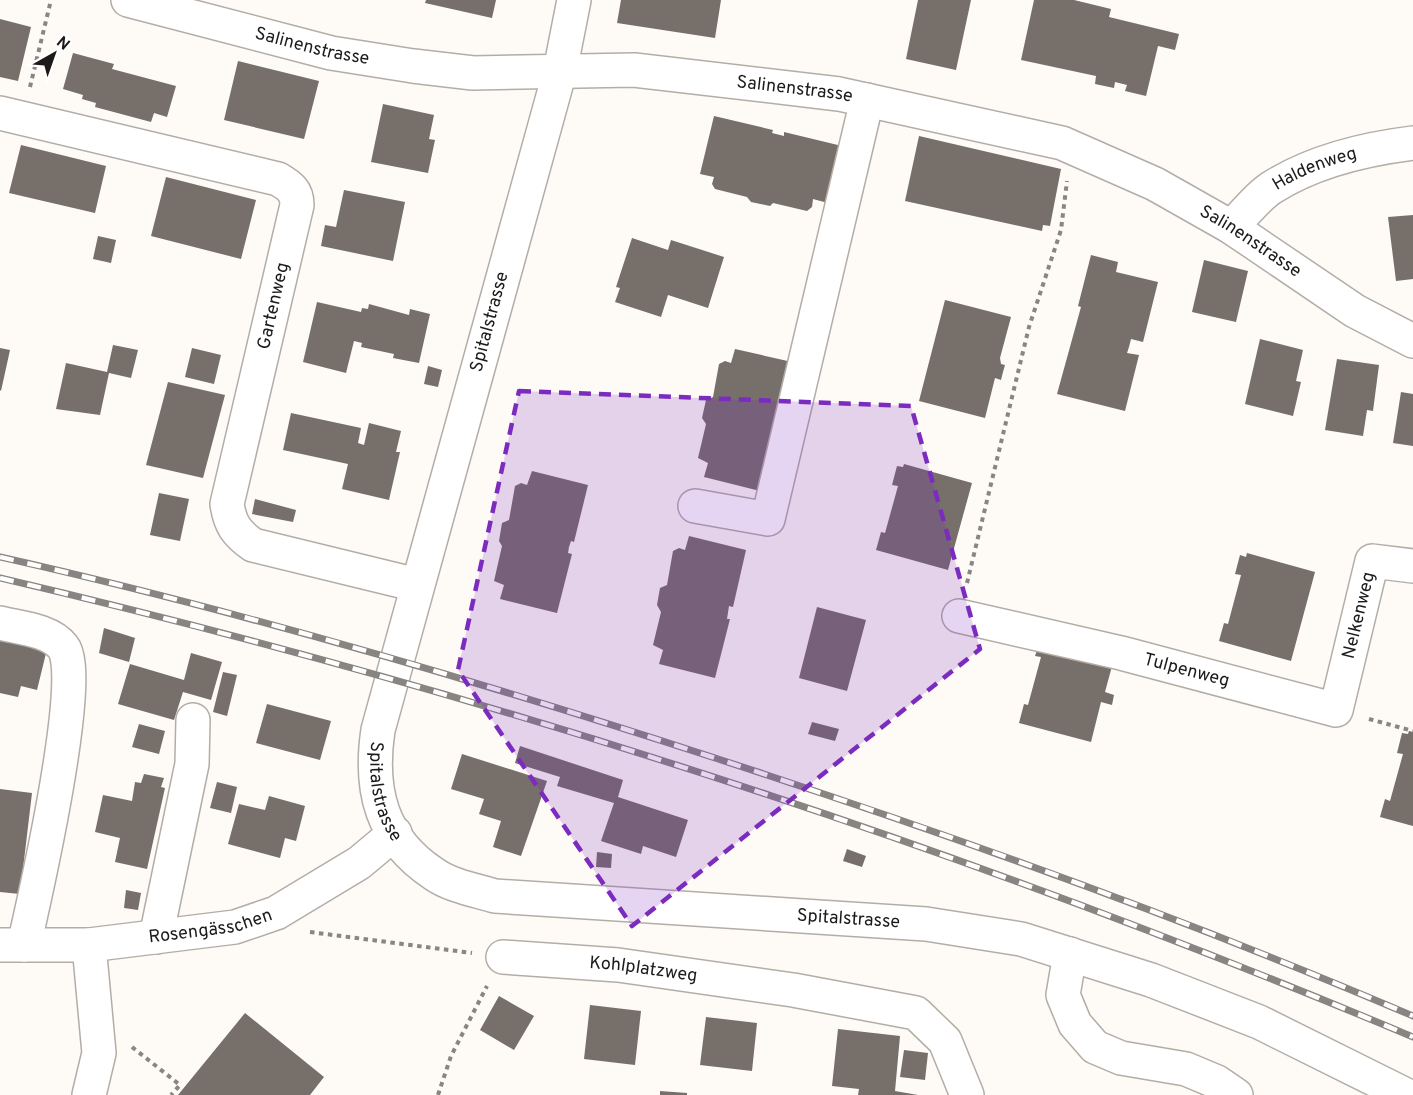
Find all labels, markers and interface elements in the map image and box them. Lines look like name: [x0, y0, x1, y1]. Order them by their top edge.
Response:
street label: Salinenstrasse: [252, 22, 371, 70]
north arrow: [24, 24, 84, 84]
text: N: [52, 33, 73, 55]
street label: Salinenstrasse: [735, 71, 855, 108]
street label: Haldenweg: [1268, 142, 1359, 196]
street label: Salinenstrasse: [1195, 200, 1306, 283]
street label: Gartenweg: [253, 260, 295, 352]
street label: Spitalstrasse: [466, 269, 514, 375]
street label: Nelkenweg: [1337, 569, 1380, 661]
street label: Tulpenweg: [1141, 648, 1232, 693]
street label: Spitalstrasse: [364, 740, 407, 846]
street label: Rosengässchen: [147, 904, 275, 949]
street label: Spitalstrasse: [796, 904, 901, 934]
street label: Kohlplatzweg: [589, 952, 699, 988]

